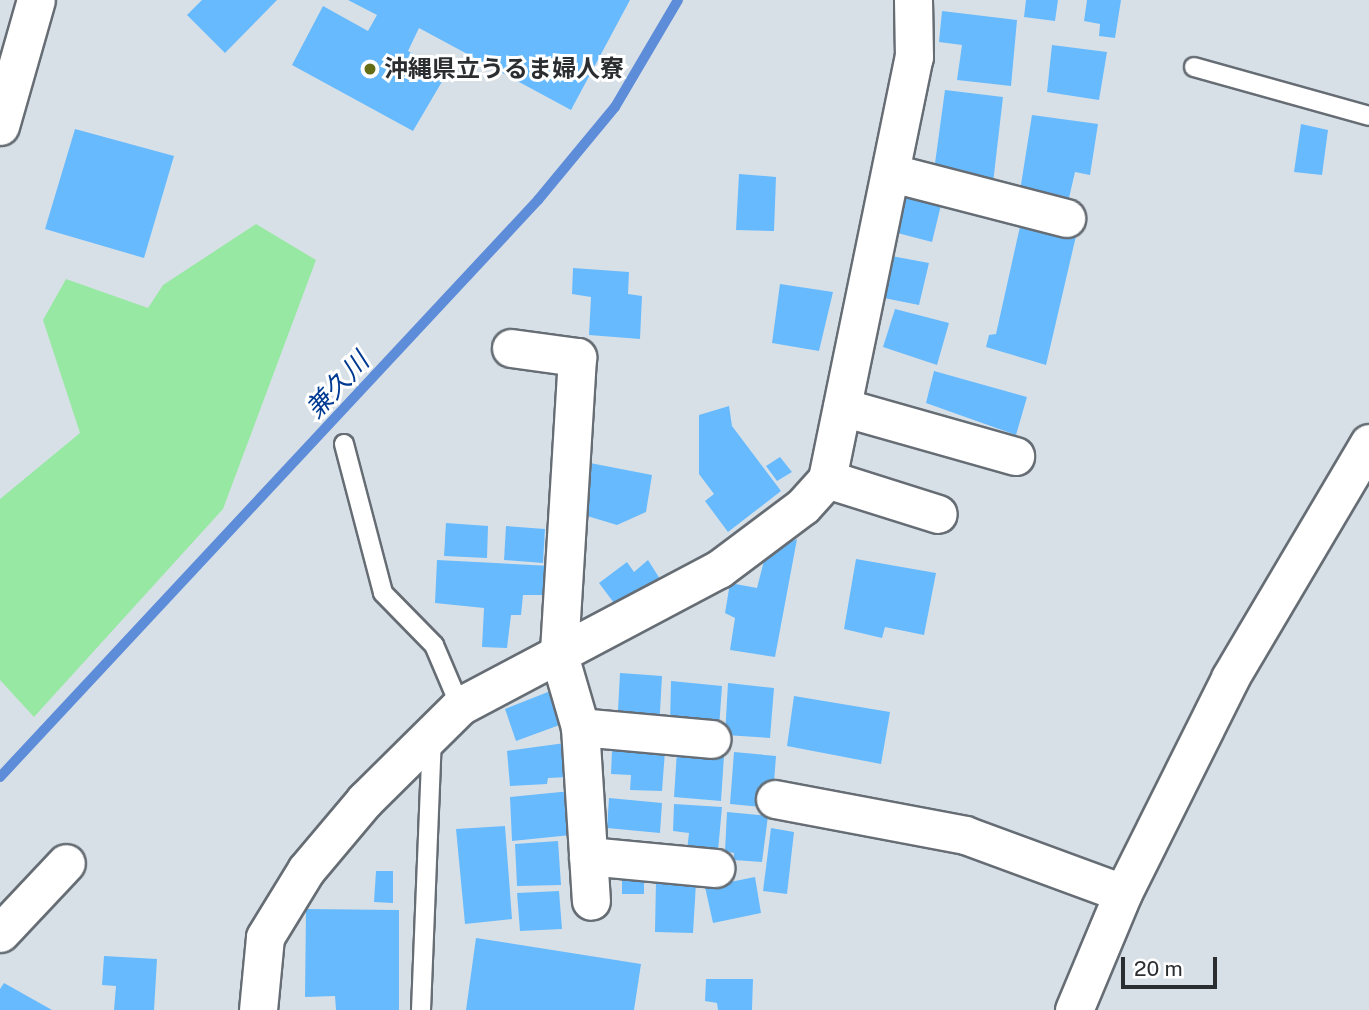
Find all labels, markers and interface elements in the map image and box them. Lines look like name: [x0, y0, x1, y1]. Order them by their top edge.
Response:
place label: 沖縄県立うるま婦人寮: [384, 55, 624, 83]
marker: 沖縄県立うるま婦人寮: [362, 61, 378, 77]
water label: 兼久川: [299, 346, 375, 424]
scale bar: [1124, 944, 1220, 988]
text: 20 m: [1134, 956, 1183, 981]

